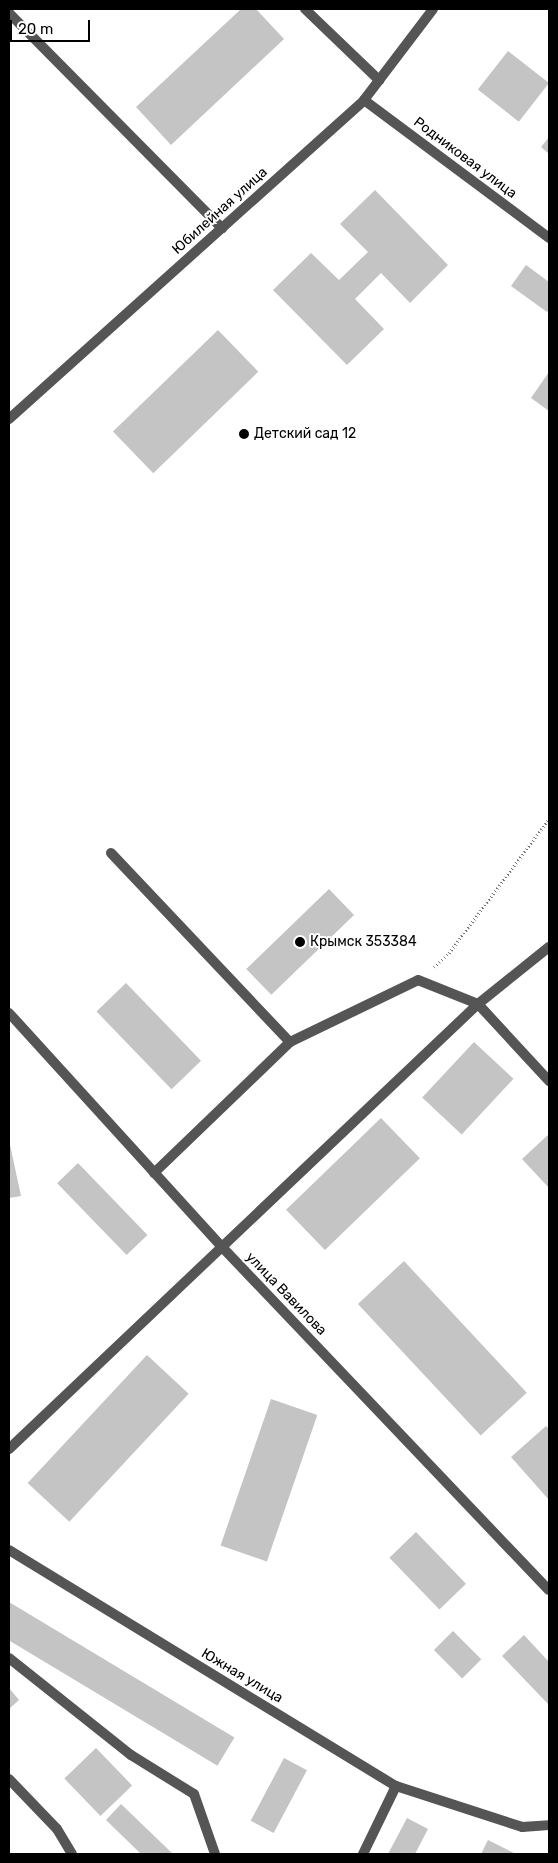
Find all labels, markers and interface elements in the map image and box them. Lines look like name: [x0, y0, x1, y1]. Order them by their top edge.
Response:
scale bar: [12, 10, 92, 42]
text: 20 m: [18, 20, 53, 38]
street label: Родниковая улица: [410, 114, 520, 202]
street label: Юбилейная улица: [169, 164, 271, 258]
place label: Детский сад 12: [254, 426, 356, 442]
marker: Детский сад 12: [238, 428, 250, 440]
place label: Крымск 353384: [310, 934, 417, 950]
marker: Крымск 353384: [294, 936, 306, 948]
street label: улица Вавилова: [242, 1249, 330, 1339]
street label: Южная улица: [198, 1645, 286, 1707]

